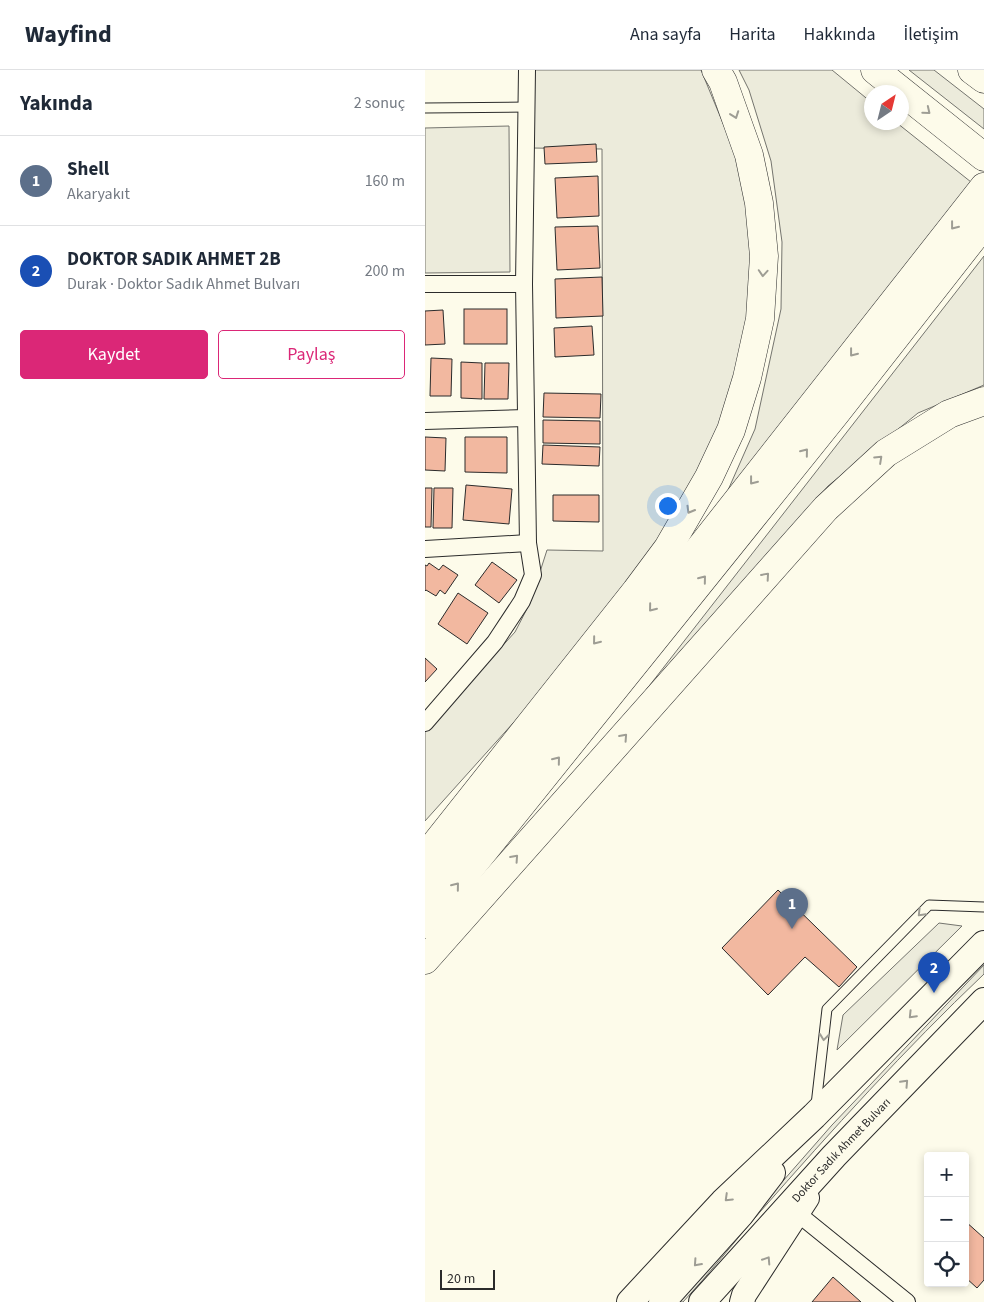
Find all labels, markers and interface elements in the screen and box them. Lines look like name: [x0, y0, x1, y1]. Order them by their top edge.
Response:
text: Wayfind: [25, 17, 112, 52]
text: Ana sayfa: [630, 22, 701, 47]
text: Harita: [729, 22, 776, 47]
text: Hakkında: [804, 22, 876, 47]
text: İletişim: [904, 22, 959, 47]
north arrow: [864, 85, 909, 130]
text: Yakında: [20, 88, 93, 118]
text: 2 sonuç: [354, 92, 405, 114]
one-way arrow: [922, 106, 931, 115]
one-way arrow: [729, 110, 739, 119]
text: Shell: [67, 156, 109, 183]
text: 1: [32, 170, 40, 192]
text: 160 m: [365, 170, 405, 192]
text: Akaryakıt: [67, 183, 130, 205]
one-way arrow: [950, 220, 959, 229]
text: DOKTOR SADIK AHMET 2B: [67, 246, 281, 273]
text: 2: [32, 260, 40, 282]
text: 200 m: [365, 260, 405, 282]
one-way arrow: [758, 270, 769, 278]
text: Durak · Doktor Sadık Ahmet Bulvarı: [67, 273, 300, 295]
button: Kaydet: [20, 330, 208, 379]
button: Paylaş: [218, 330, 405, 379]
one-way arrow: [851, 347, 859, 356]
one-way arrow: [799, 449, 807, 458]
one-way arrow: [873, 456, 882, 465]
one-way arrow: [750, 475, 758, 484]
your location: [655, 493, 681, 519]
one-way arrow: [687, 504, 697, 513]
one-way arrow: [760, 573, 769, 582]
one-way arrow: [698, 575, 707, 584]
one-way arrow: [649, 602, 657, 611]
one-way arrow: [592, 636, 601, 645]
one-way arrow: [618, 734, 626, 743]
one-way arrow: [552, 756, 561, 765]
one-way arrow: [510, 855, 519, 864]
one-way arrow: [450, 883, 459, 892]
pin: 1: [776, 888, 808, 929]
one-way arrow: [918, 907, 927, 916]
pin: 2: [918, 952, 950, 993]
one-way arrow: [909, 1010, 918, 1019]
one-way arrow: [819, 1033, 830, 1041]
one-way arrow: [899, 1079, 908, 1088]
street label: Doktor Sadık Ahmet Bulvarı: [788, 1094, 894, 1206]
map controls: [924, 1152, 969, 1287]
button: +: [924, 1152, 969, 1197]
one-way arrow: [725, 1192, 734, 1201]
button: −: [924, 1197, 969, 1242]
button: locate: [924, 1242, 969, 1287]
one-way arrow: [761, 1257, 770, 1266]
one-way arrow: [693, 1258, 702, 1267]
scale bar: [440, 1267, 495, 1290]
text: 20 m: [447, 1269, 475, 1289]

